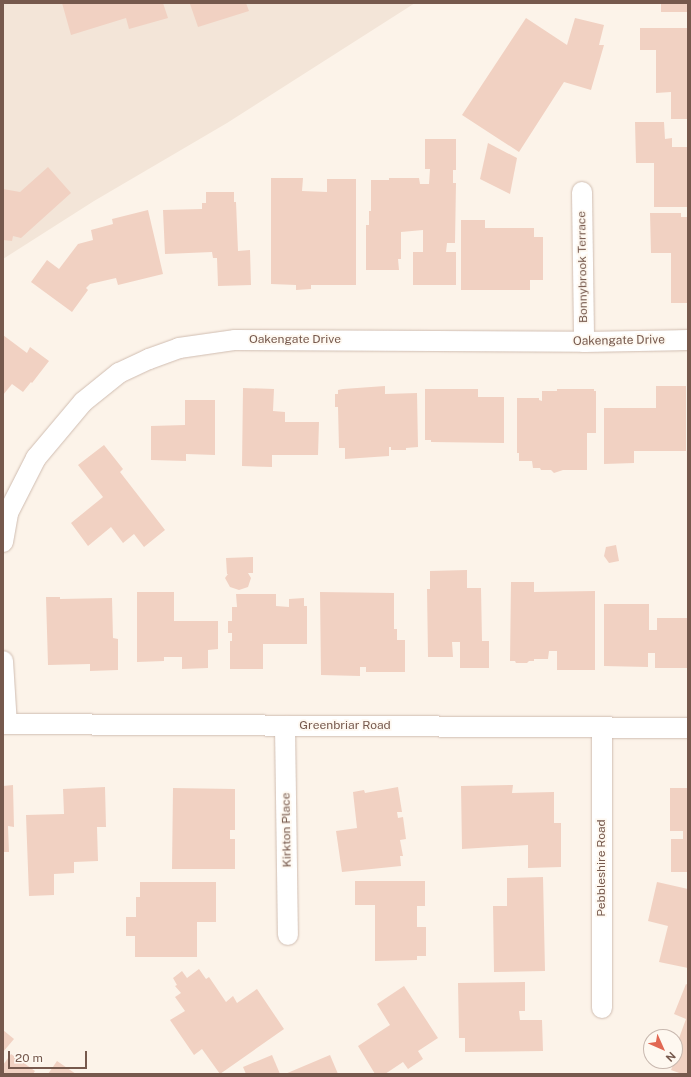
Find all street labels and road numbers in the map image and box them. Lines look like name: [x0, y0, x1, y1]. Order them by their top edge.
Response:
street label: Bonnybrook Terrace: [575, 211, 591, 323]
street label: Oakengate Drive: [249, 333, 341, 347]
street label: Oakengate Drive: [573, 333, 665, 349]
street label: Greenbriar Road: [299, 719, 391, 733]
street label: Kirkton Place: [279, 793, 295, 867]
street label: Pebbleshire Road: [595, 819, 609, 917]

